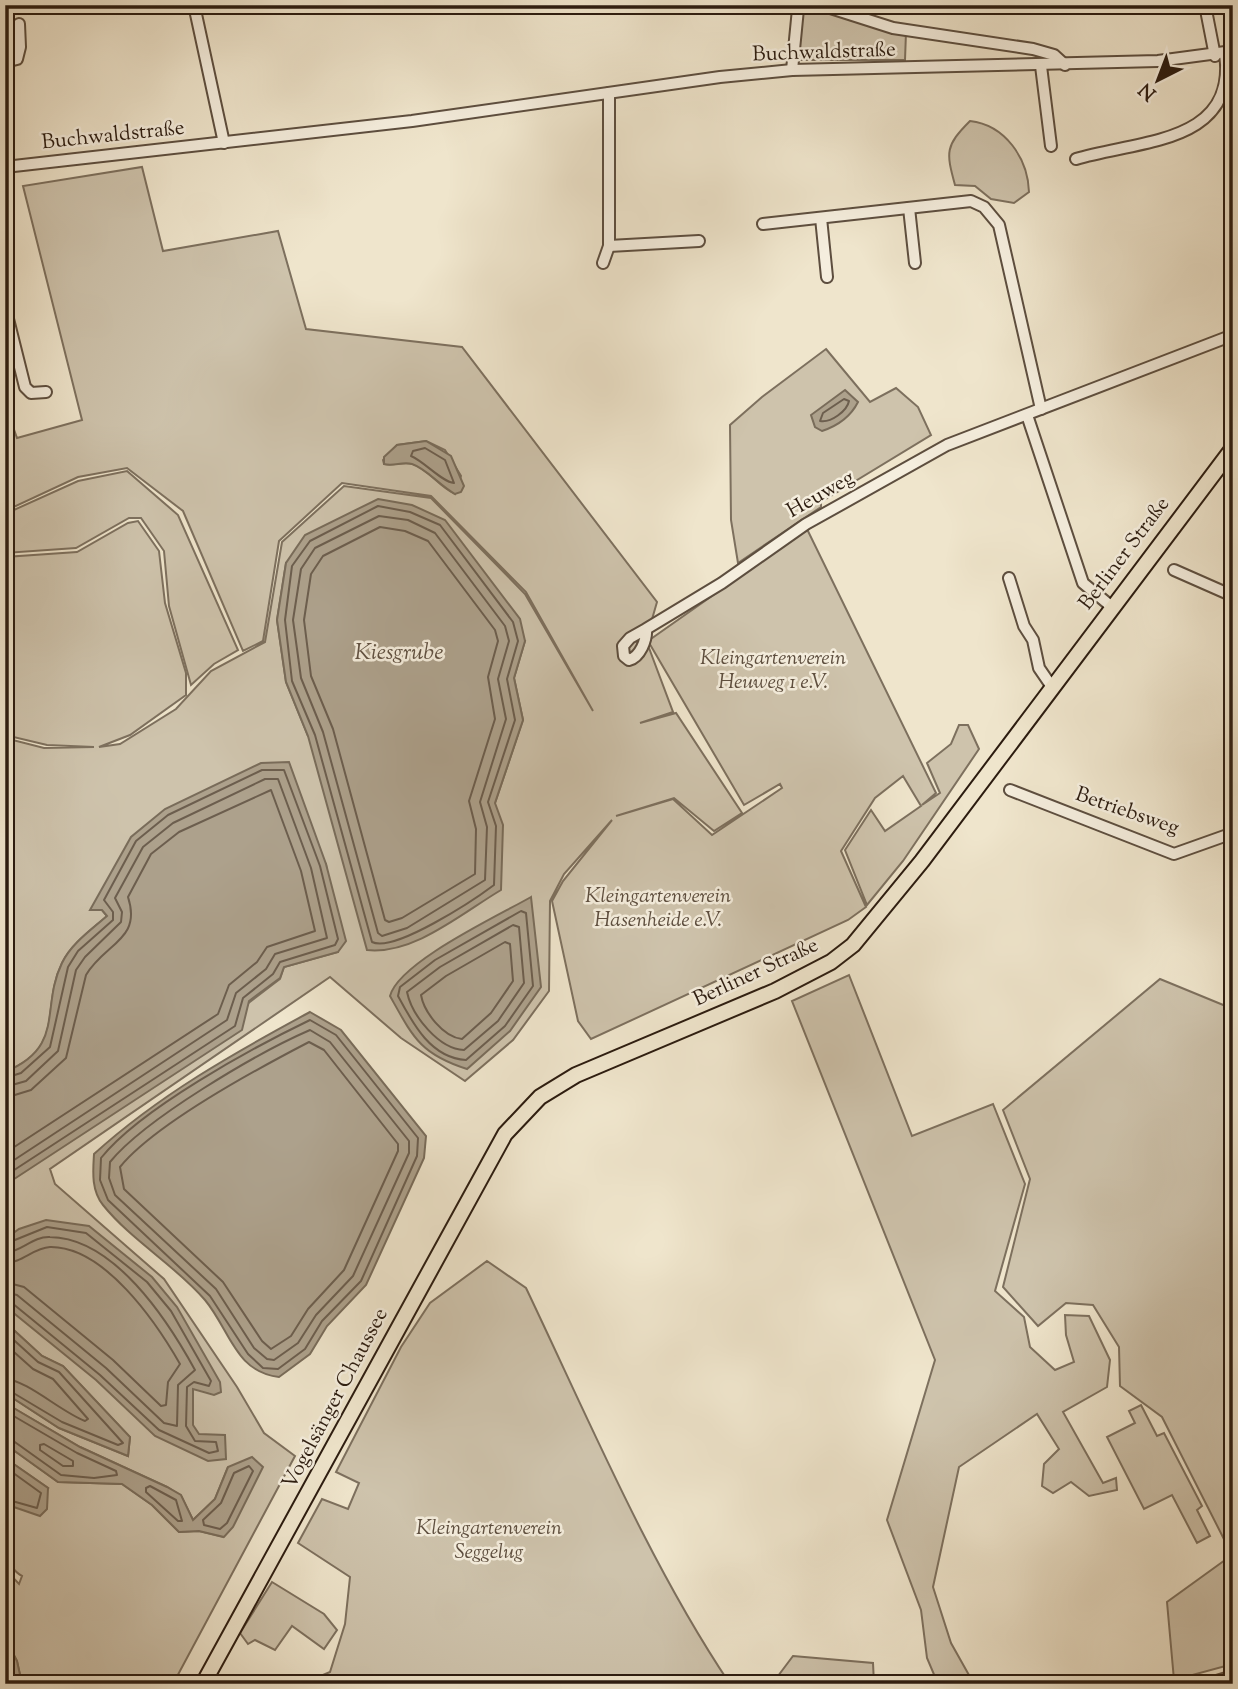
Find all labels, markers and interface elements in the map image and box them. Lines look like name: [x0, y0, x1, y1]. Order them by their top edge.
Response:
street label: Buchwaldstraße: [752, 36, 896, 70]
north arrow: [1122, 46, 1192, 116]
text: N: [1134, 76, 1163, 106]
street label: Buchwaldstraße: [40, 114, 186, 158]
street label: Heuweg: [782, 464, 860, 526]
street label: Berliner Straße: [1072, 491, 1178, 617]
water label: Kiesgrube: [355, 637, 443, 670]
park label: Kleingartenverein Heuweg 1 e.V.: [700, 644, 846, 698]
street label: Betriebsweg: [1071, 780, 1183, 844]
park label: Kleingartenverein Hasenheide e.V.: [585, 882, 731, 936]
street label: Berliner Straße: [688, 931, 824, 1015]
street label: Vogelsänger Chaussee: [276, 1303, 396, 1495]
park label: Kleingartenverein Seggelug: [416, 1514, 562, 1568]

